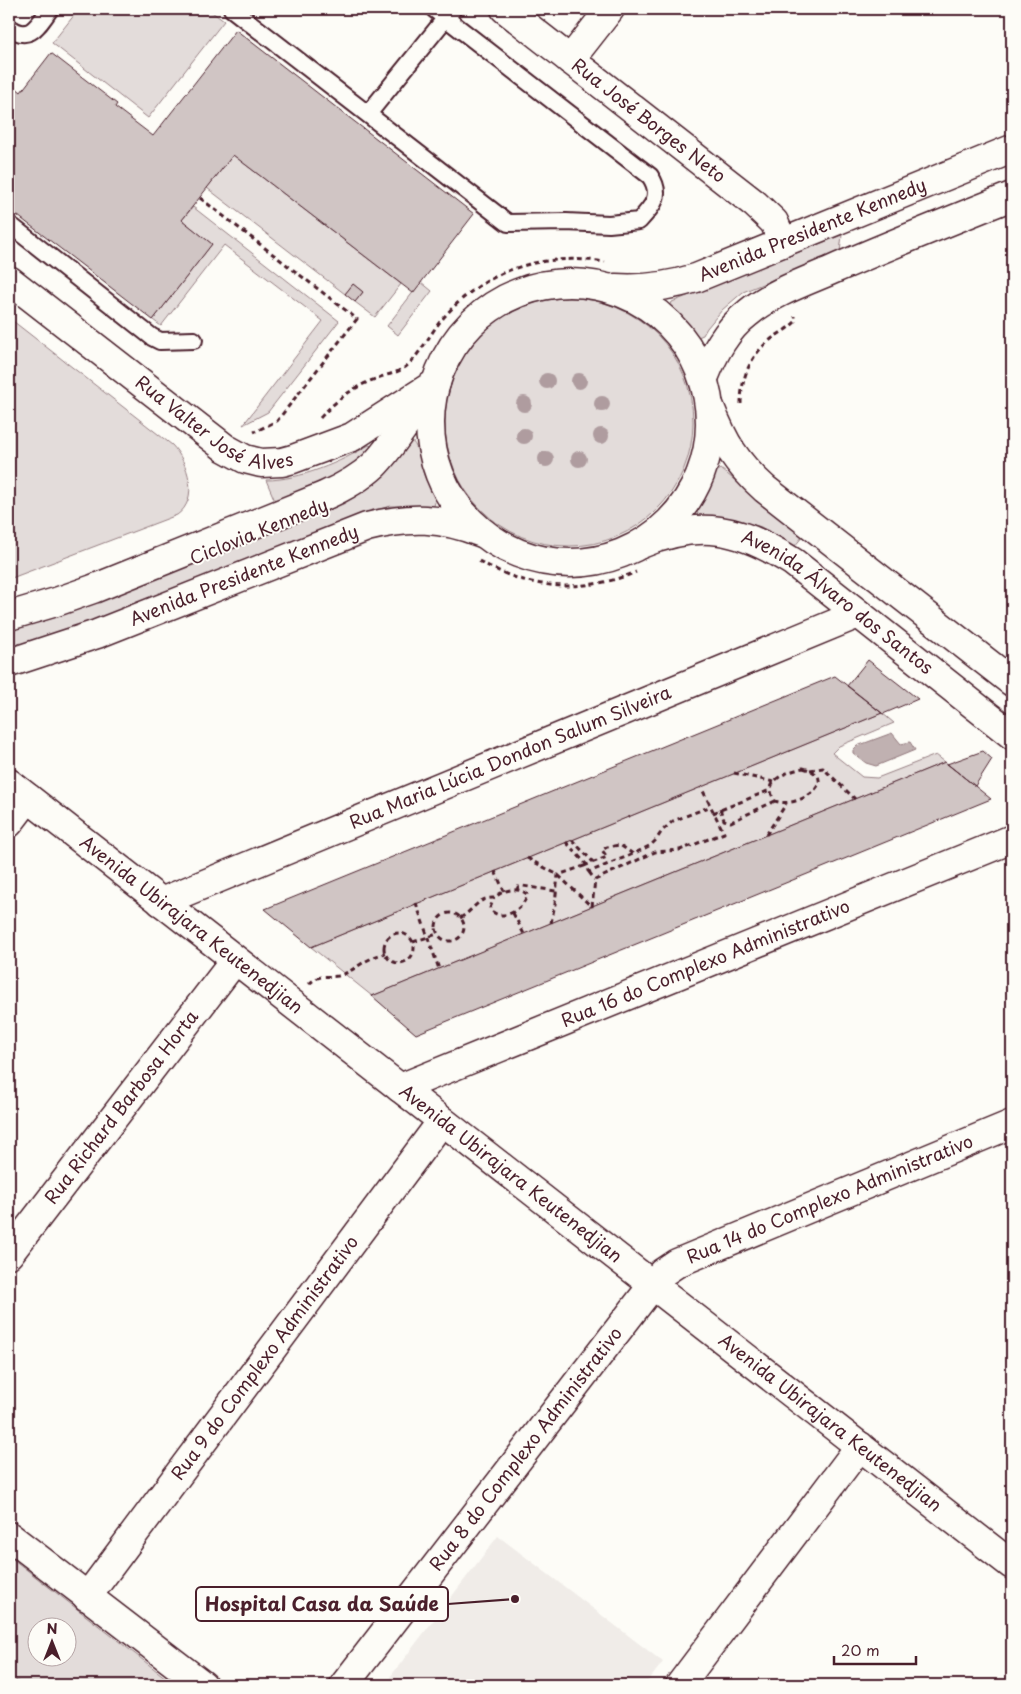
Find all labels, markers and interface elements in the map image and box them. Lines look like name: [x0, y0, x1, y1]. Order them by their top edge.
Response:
street label: Rua José Borges Neto: [567, 51, 732, 189]
street label: Avenida Presidente Kennedy: [694, 170, 930, 288]
street label: Rua Valter José Alves: [130, 368, 296, 475]
street label: Ciclovia Kennedy: [185, 491, 332, 571]
street label: Avenida Presidente Kennedy: [125, 517, 362, 632]
street label: Avenida Álvaro dos Santos: [738, 522, 940, 680]
street label: Rua Maria Lúcia Dondon Salum Silveira: [345, 677, 676, 835]
street label: Avenida Ubirajara Keutenedjian: [75, 828, 309, 1019]
street label: Rua 16 do Complexo Administrativo: [557, 891, 854, 1033]
street label: Rua Richard Barbosa Horta: [37, 1003, 204, 1209]
street label: Avenida Ubirajara Keutenedjian: [394, 1077, 629, 1268]
street label: Rua 14 do Complexo Administrativo: [682, 1127, 977, 1270]
street label: Rua 9 do Complexo Administrativo: [164, 1229, 364, 1485]
street label: Rua 8 do Complexo Administrativo: [422, 1320, 628, 1576]
street label: Avenida Ubirajara Keutenedjian: [714, 1326, 948, 1517]
callout: Hospital Casa da Saúde: [196, 1587, 448, 1621]
text: Hospital Casa da Saúde: [205, 1589, 439, 1617]
north arrow: [28, 1616, 78, 1666]
text: N: [46, 1618, 58, 1639]
scale bar: [834, 1634, 916, 1666]
text: 20 m: [841, 1638, 880, 1661]

